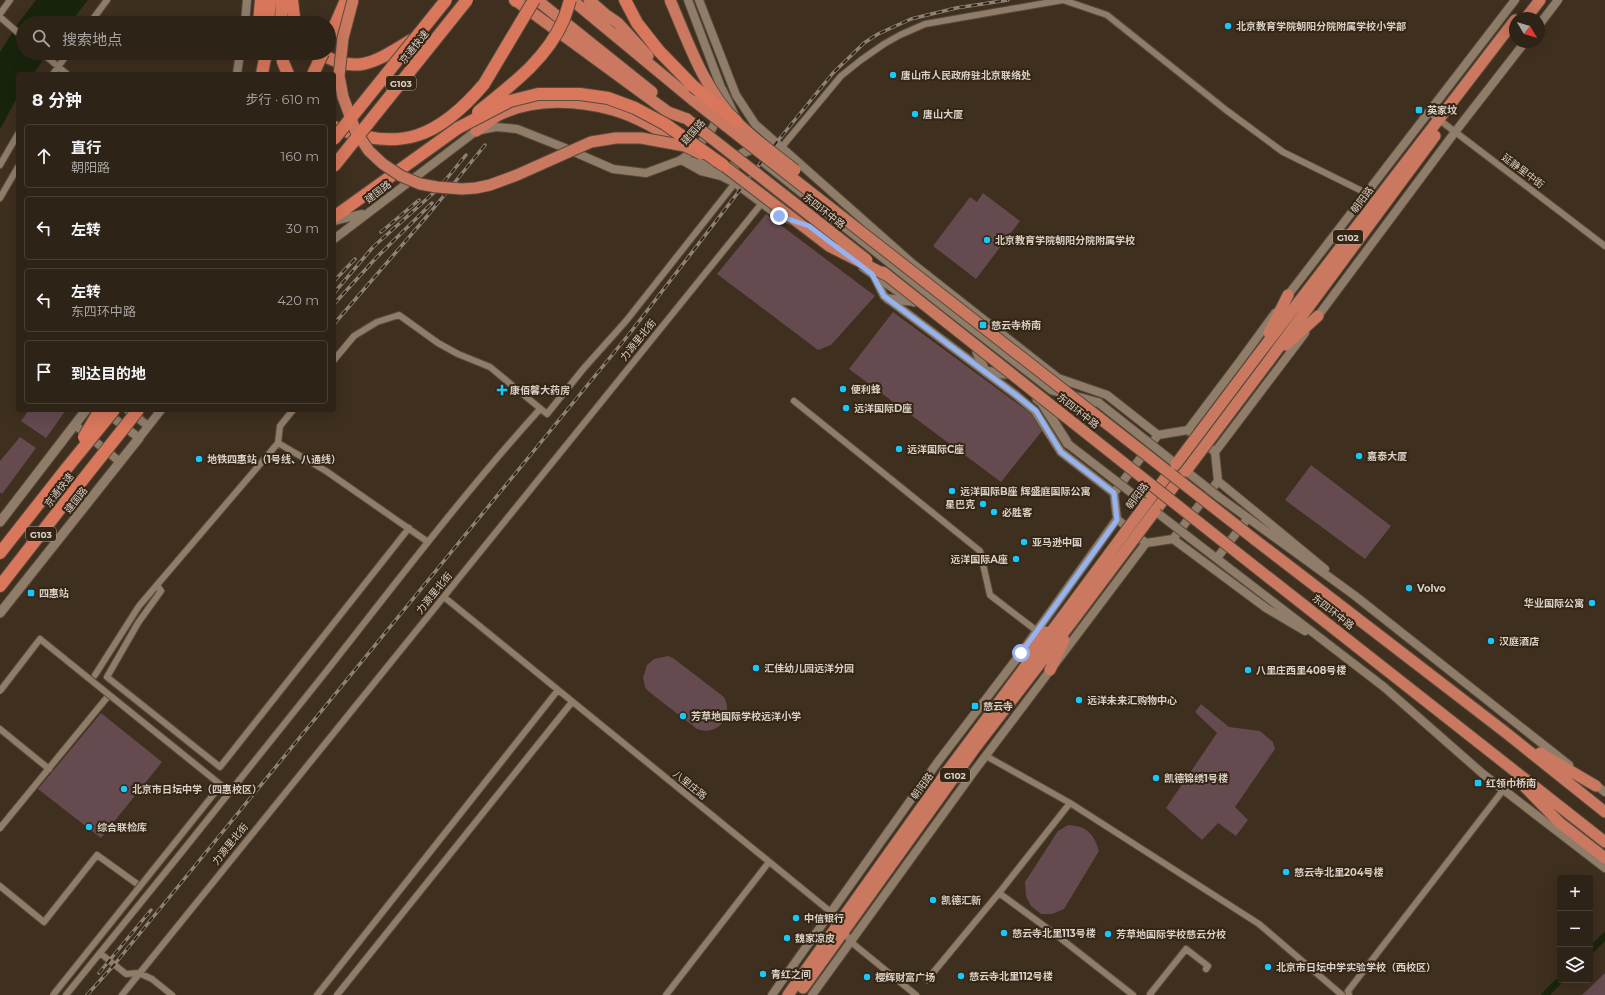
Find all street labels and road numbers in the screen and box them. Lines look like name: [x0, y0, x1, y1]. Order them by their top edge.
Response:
street label: 京通快速: [396, 27, 432, 67]
road number: G103: [386, 76, 416, 90]
street label: 建国路: [678, 116, 708, 148]
street label: 延静里中街: [1499, 151, 1547, 191]
street label: 建国路: [362, 178, 394, 206]
street label: 朝阳路: [1348, 184, 1376, 216]
street label: 东四环中路: [800, 190, 848, 232]
road number: G102: [1333, 230, 1363, 244]
street label: 力源里北街: [617, 316, 659, 364]
street label: 东四环中路: [1054, 390, 1102, 432]
street label: 京通快速: [42, 470, 76, 510]
street label: 朝阳路: [1123, 480, 1151, 512]
street label: 建国路: [62, 484, 90, 516]
road number: G103: [26, 527, 56, 541]
street label: 力源里北街: [413, 569, 455, 617]
street label: 东四环中路: [1309, 591, 1357, 633]
street label: 八里庄路: [670, 767, 710, 803]
road number: G102: [940, 768, 970, 782]
street label: 朝阳路: [908, 770, 936, 802]
street label: 力源里北街: [209, 820, 251, 868]

